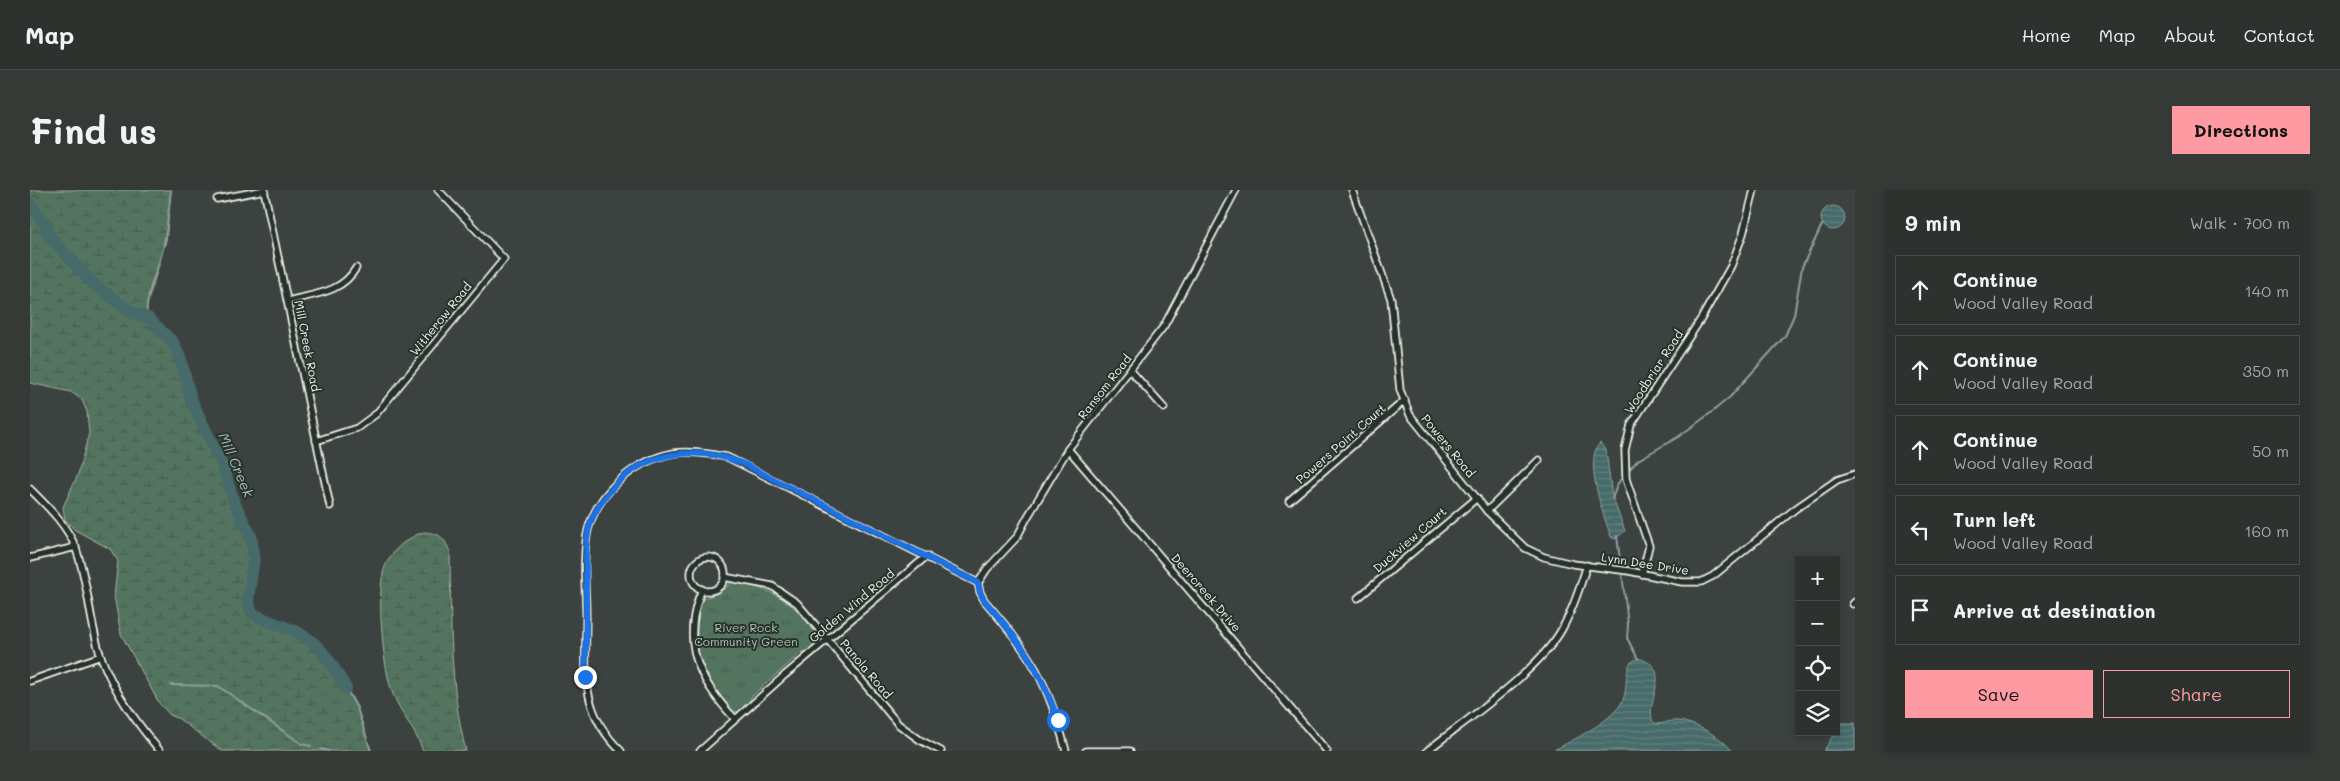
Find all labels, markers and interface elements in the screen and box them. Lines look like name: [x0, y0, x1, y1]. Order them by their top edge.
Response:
text: Map: [25, 19, 74, 50]
text: Home: [2022, 23, 2071, 47]
text: Map: [2099, 23, 2135, 47]
text: About: [2163, 23, 2216, 47]
text: Contact: [2244, 23, 2315, 47]
button: Directions: [2172, 106, 2310, 154]
text: Find us: [30, 107, 157, 153]
text: 9 min: [1905, 209, 1961, 236]
text: Walk · 700 m: [2190, 212, 2290, 233]
text: Continue: [1953, 267, 2038, 292]
icon: ahead: [1906, 276, 1934, 304]
street label: Witherow Road: [406, 278, 475, 358]
text: 140 m: [2245, 280, 2289, 301]
text: Wood Valley Road: [1953, 292, 2093, 313]
street label: Mill Creek Road: [291, 299, 325, 393]
street label: Woodbriar Road: [1620, 326, 1686, 416]
text: Continue: [1953, 347, 2038, 372]
street label: Ransom Road: [1074, 350, 1135, 422]
icon: ahead: [1906, 356, 1934, 384]
text: 350 m: [2243, 360, 2289, 381]
text: Wood Valley Road: [1953, 372, 2093, 393]
street label: Powers Point Court: [1292, 400, 1389, 487]
street label: Powers Road: [1418, 411, 1479, 481]
text: Continue: [1953, 427, 2038, 452]
water label: Mill Creek: [214, 429, 259, 501]
icon: ahead: [1906, 436, 1934, 464]
text: 50 m: [2252, 440, 2289, 461]
text: Wood Valley Road: [1953, 452, 2093, 473]
street label: Duckview Court: [1369, 503, 1449, 576]
text: Turn left: [1953, 507, 2036, 532]
icon: left: [1906, 516, 1934, 544]
text: 160 m: [2244, 520, 2289, 541]
text: Wood Valley Road: [1953, 532, 2093, 553]
street label: Lynn Dee Drive: [1600, 548, 1690, 578]
street label: Deercreek Drive: [1168, 550, 1245, 635]
map controls: [1795, 556, 1840, 736]
button: +: [1795, 556, 1840, 601]
street label: Golden Wind Road: [805, 565, 898, 646]
icon: arrive: [1906, 596, 1934, 624]
text: Arrive at destination: [1953, 598, 2156, 623]
button: −: [1795, 601, 1840, 646]
park label: River Rock Community Green: [694, 619, 798, 649]
street label: Panola Road: [837, 635, 897, 702]
button: locate: [1795, 646, 1840, 691]
route end: [574, 666, 597, 689]
button: Save: [1905, 670, 2093, 718]
button: Share: [2103, 670, 2290, 718]
button: layers: [1795, 691, 1840, 736]
route start: [1047, 709, 1070, 732]

